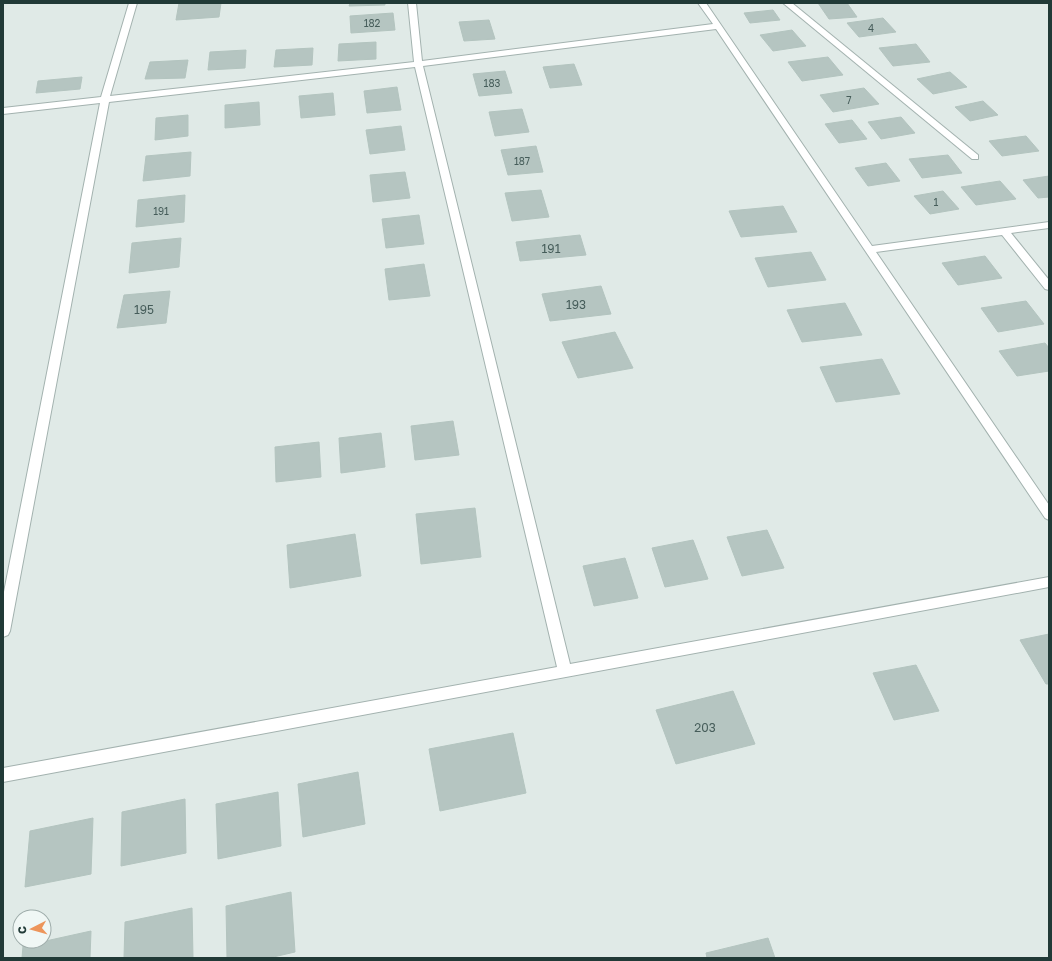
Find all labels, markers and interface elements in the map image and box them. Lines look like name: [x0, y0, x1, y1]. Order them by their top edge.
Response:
house number: 182: [364, 17, 381, 29]
house number: 4: [868, 22, 874, 34]
house number: 183: [484, 77, 501, 89]
house number: 7: [846, 94, 852, 106]
house number: 187: [514, 155, 530, 167]
house number: 1: [934, 196, 939, 208]
house number: 191: [153, 205, 169, 217]
house number: 191: [542, 241, 561, 256]
house number: 193: [566, 297, 586, 312]
house number: 195: [134, 302, 154, 317]
house number: 203: [694, 720, 716, 735]
north arrow: [12, 909, 52, 949]
text: С: [15, 925, 28, 935]

